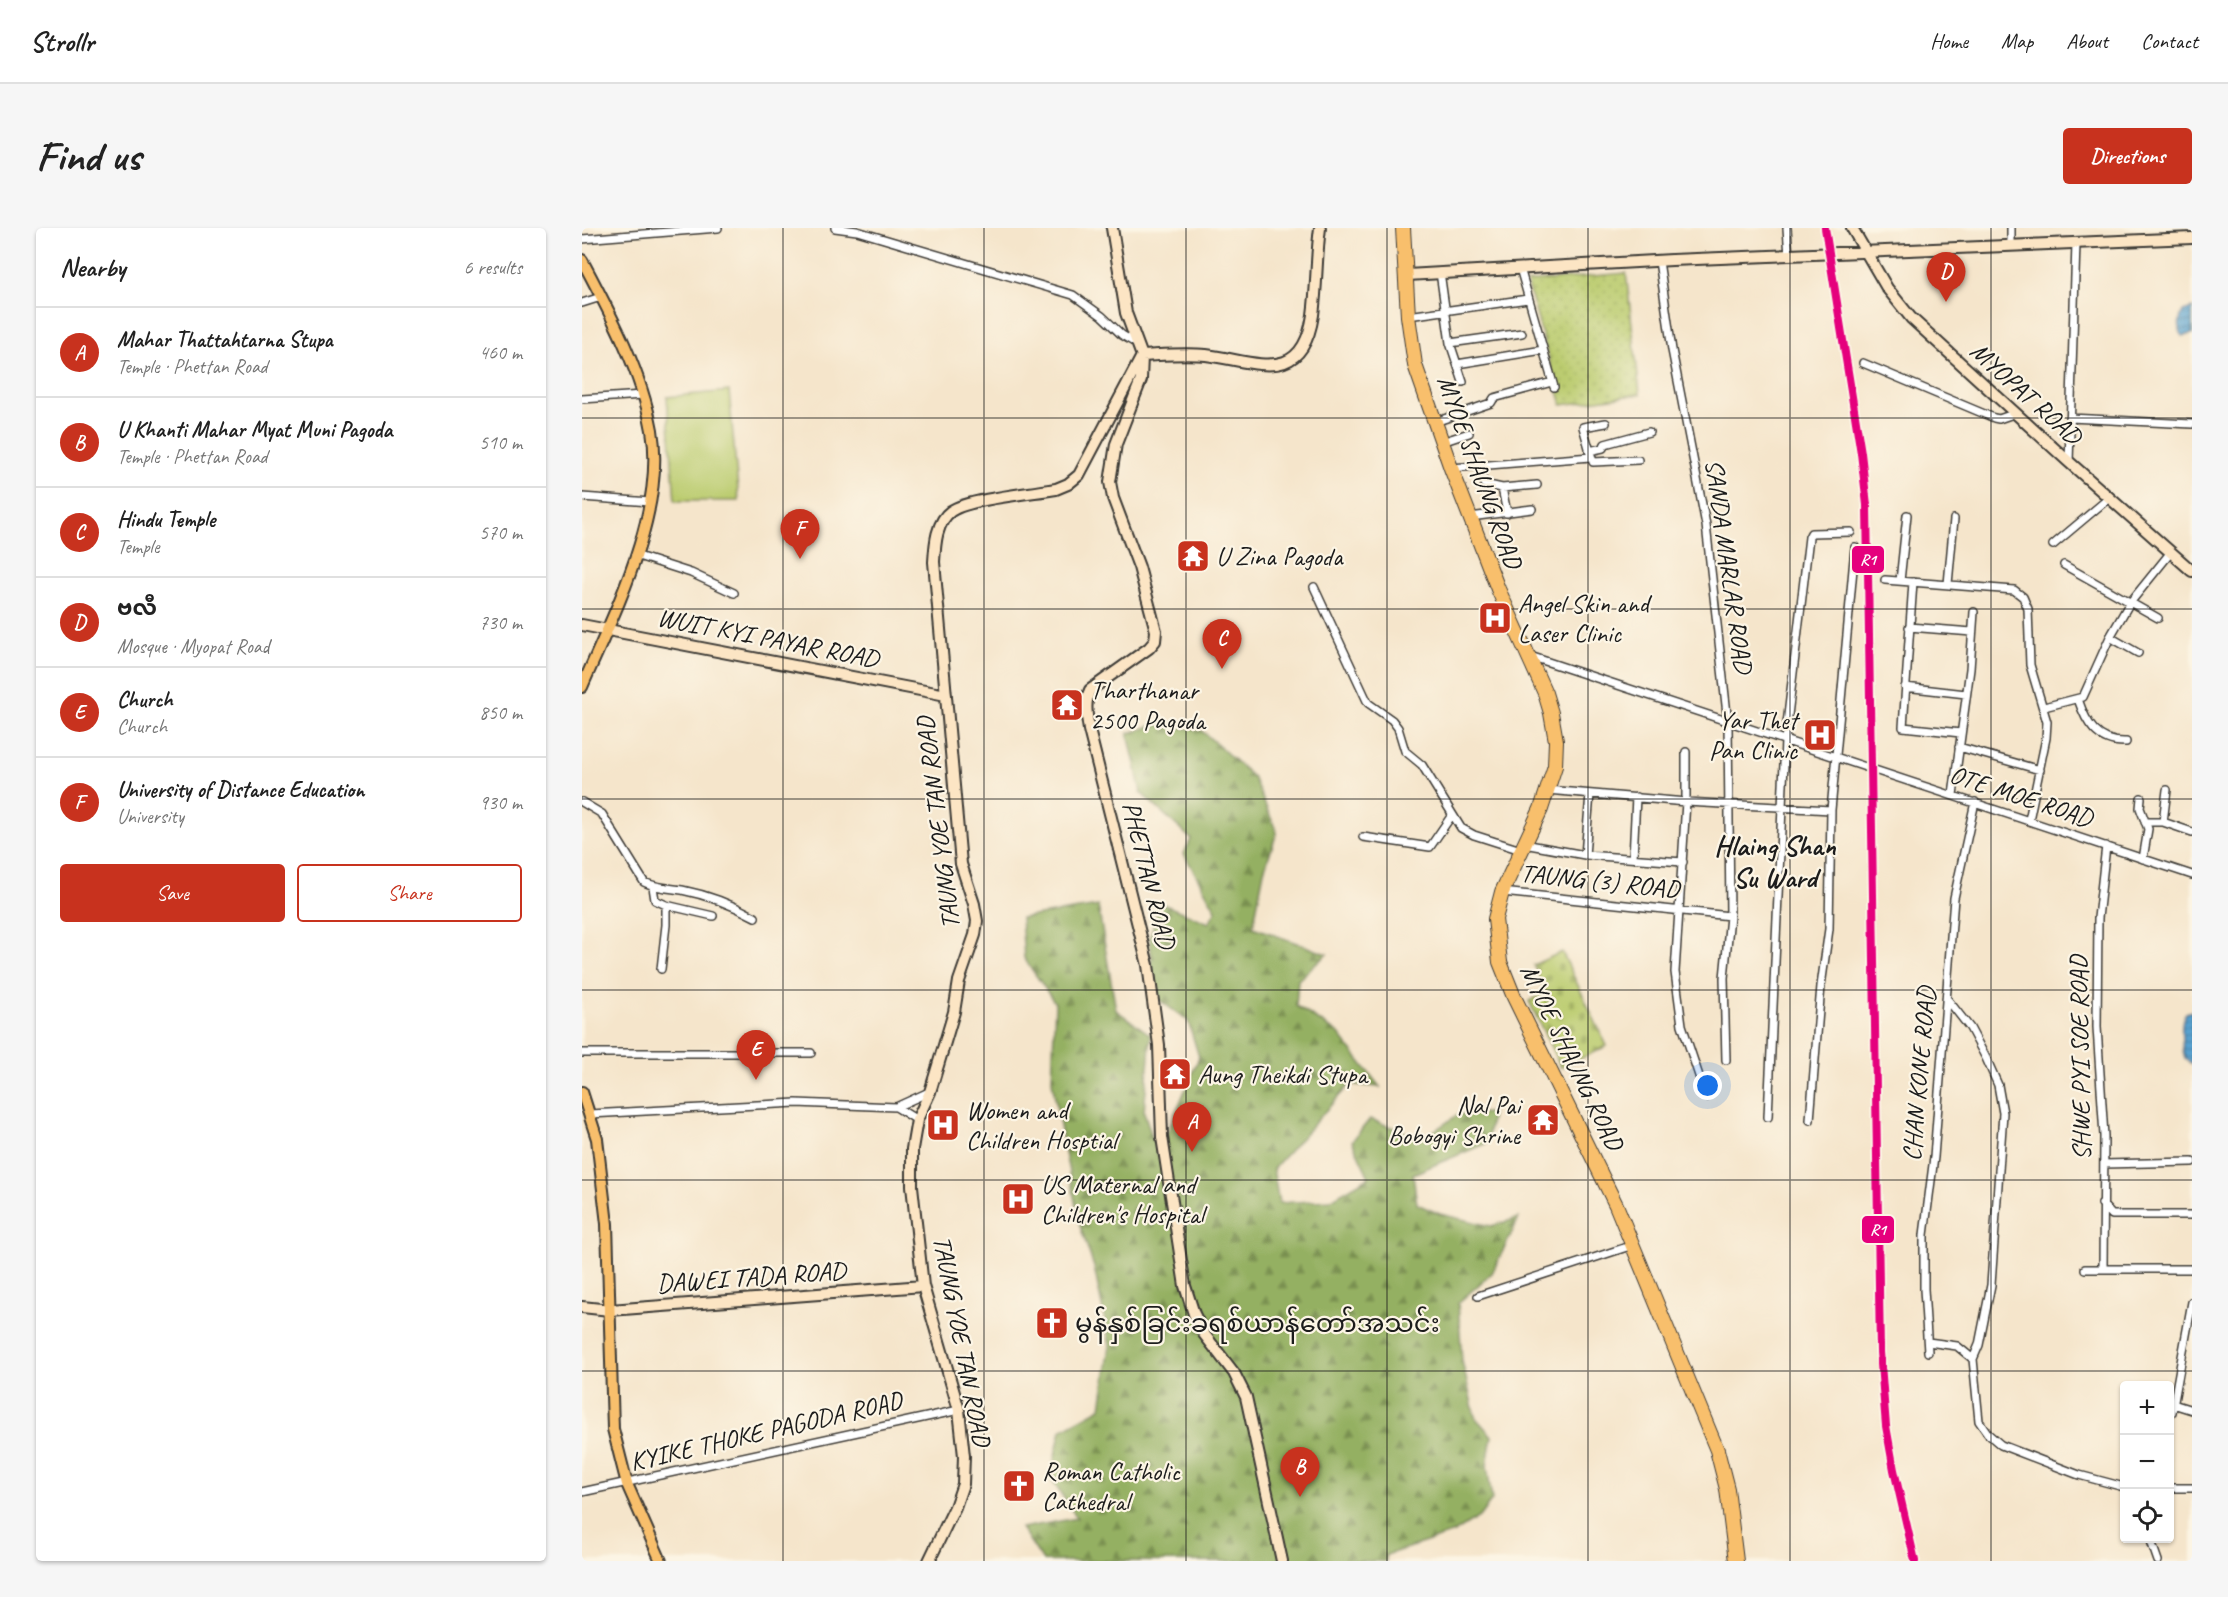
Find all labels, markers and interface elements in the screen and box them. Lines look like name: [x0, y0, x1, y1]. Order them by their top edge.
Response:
text: Strollr: [30, 24, 94, 59]
text: Home: [1930, 28, 1968, 54]
text: Map: [2001, 28, 2033, 54]
text: About: [2066, 28, 2108, 54]
text: Contact: [2141, 28, 2198, 54]
button: Directions: [2063, 128, 2192, 184]
text: Find us: [36, 130, 141, 183]
text: Nearby: [60, 251, 125, 284]
pin: D: [1926, 253, 1966, 302]
text: 6 results: [463, 255, 522, 280]
text: Mahar Thattahtarna Stupa: [117, 326, 333, 354]
street label: MYOPAT ROAD: [1963, 334, 2091, 454]
text: A: [74, 340, 85, 365]
text: 460 m: [479, 340, 522, 365]
text: Temple · Phettan Road: [117, 354, 267, 379]
street label: MYOE SHAUNG ROAD: [1430, 371, 1531, 575]
text: U Khanti Mahar Myat Muni Pagoda: [117, 416, 392, 444]
text: B: [74, 430, 85, 455]
text: 510 m: [479, 430, 522, 455]
text: Temple · Phettan Road: [117, 444, 267, 469]
street label: SANDA MARLAR ROAD: [1698, 457, 1761, 678]
text: Hindu Temple: [117, 506, 215, 534]
pin: F: [780, 510, 820, 559]
text: C: [75, 520, 84, 545]
text: 570 m: [479, 520, 522, 545]
text: Temple: [117, 534, 160, 559]
temple icon: U Zina Pagoda: [1175, 538, 1211, 574]
place label: U Zina Pagoda: [1216, 540, 1344, 573]
line badge: R1: [1851, 545, 1885, 574]
text: R1: [1860, 550, 1878, 570]
place label: Angel Skin and Laser Clinic: [1518, 587, 1652, 650]
text: ဗလီ: [117, 594, 157, 622]
street label: WUIT KYI PAYAR ROAD: [655, 600, 884, 676]
hospital icon: Angel Skin and Laser Clinic: [1477, 600, 1513, 636]
text: D: [74, 610, 85, 635]
text: 730 m: [479, 610, 522, 635]
pin: C: [1202, 620, 1242, 669]
text: Mosque · Myopat Road: [117, 634, 269, 659]
place label: Tharthanar 2500 Pagoda: [1090, 674, 1207, 737]
text: Church: [117, 686, 173, 714]
temple icon: Tharthanar 2500 Pagoda: [1049, 687, 1085, 723]
text: E: [74, 700, 85, 725]
text: 850 m: [479, 700, 522, 725]
place label: Yar Thet Pan Clinic: [1709, 704, 1800, 767]
street label: TAUNG YOE TAN ROAD: [908, 713, 967, 931]
text: Church: [117, 714, 167, 739]
hospital icon: Yar Thet Pan Clinic: [1802, 717, 1838, 753]
street label: OTE MOE ROAD: [1945, 757, 2098, 835]
text: University of Distance Education: [117, 776, 364, 804]
text: F: [75, 790, 84, 815]
text: 930 m: [479, 790, 522, 815]
street label: PHETTAN ROAD: [1115, 798, 1184, 954]
text: University: [117, 804, 184, 829]
district label: Hlaing Shan Su Ward: [1714, 828, 1837, 895]
street label: TAUNG (3) ROAD: [1519, 856, 1683, 906]
button: Save: [60, 864, 285, 922]
button: Share: [297, 864, 522, 922]
street label: SHWE PYI SOE ROAD: [2062, 953, 2098, 1161]
street label: MYOE SHAUNG ROAD: [1513, 959, 1632, 1157]
street label: CHAN KONE ROAD: [1895, 984, 1943, 1162]
pin: E: [736, 1030, 776, 1080]
temple icon: Aung Theikdi Stupa: [1157, 1056, 1193, 1092]
place label: Aung Theikdi Stupa: [1198, 1058, 1369, 1091]
your location: [1693, 1071, 1722, 1100]
place label: Nal Pai Bobogyi Shrine: [1388, 1089, 1523, 1152]
place label: Women and Children Hosptial: [966, 1094, 1121, 1157]
pin: A: [1172, 1102, 1212, 1152]
temple icon: Nal Pai Bobogyi Shrine: [1525, 1102, 1561, 1138]
hospital icon: Women and Children Hosptial: [925, 1107, 961, 1143]
place label: US Maternal and Children's Hospital: [1041, 1168, 1208, 1231]
hospital icon: US Maternal and Children's Hospital: [1000, 1181, 1036, 1217]
line badge: R1: [1861, 1215, 1895, 1244]
text: R1: [1870, 1220, 1888, 1240]
street label: TAUNG YOE TAN ROAD: [925, 1233, 999, 1451]
street label: DAWEI TADA ROAD: [655, 1254, 849, 1300]
church icon: မွန်နှစ်ခြင်းခရစ်ယာန်တော်အသင်း: [1034, 1305, 1070, 1341]
place label: မွန်နှစ်ခြင်းခရစ်ယာန်တော်အသင်း: [1075, 1306, 1440, 1344]
map controls: [2120, 1381, 2174, 1543]
button: +: [2120, 1381, 2174, 1435]
street label: KYIKE THOKE PAGODA ROAD: [627, 1383, 907, 1478]
button: −: [2120, 1435, 2174, 1489]
pin: B: [1280, 1448, 1320, 1497]
place label: Roman Catholic Cathedral: [1042, 1455, 1181, 1518]
church icon: Roman Catholic Cathedral: [1001, 1468, 1037, 1504]
button: locate: [2120, 1489, 2174, 1543]

